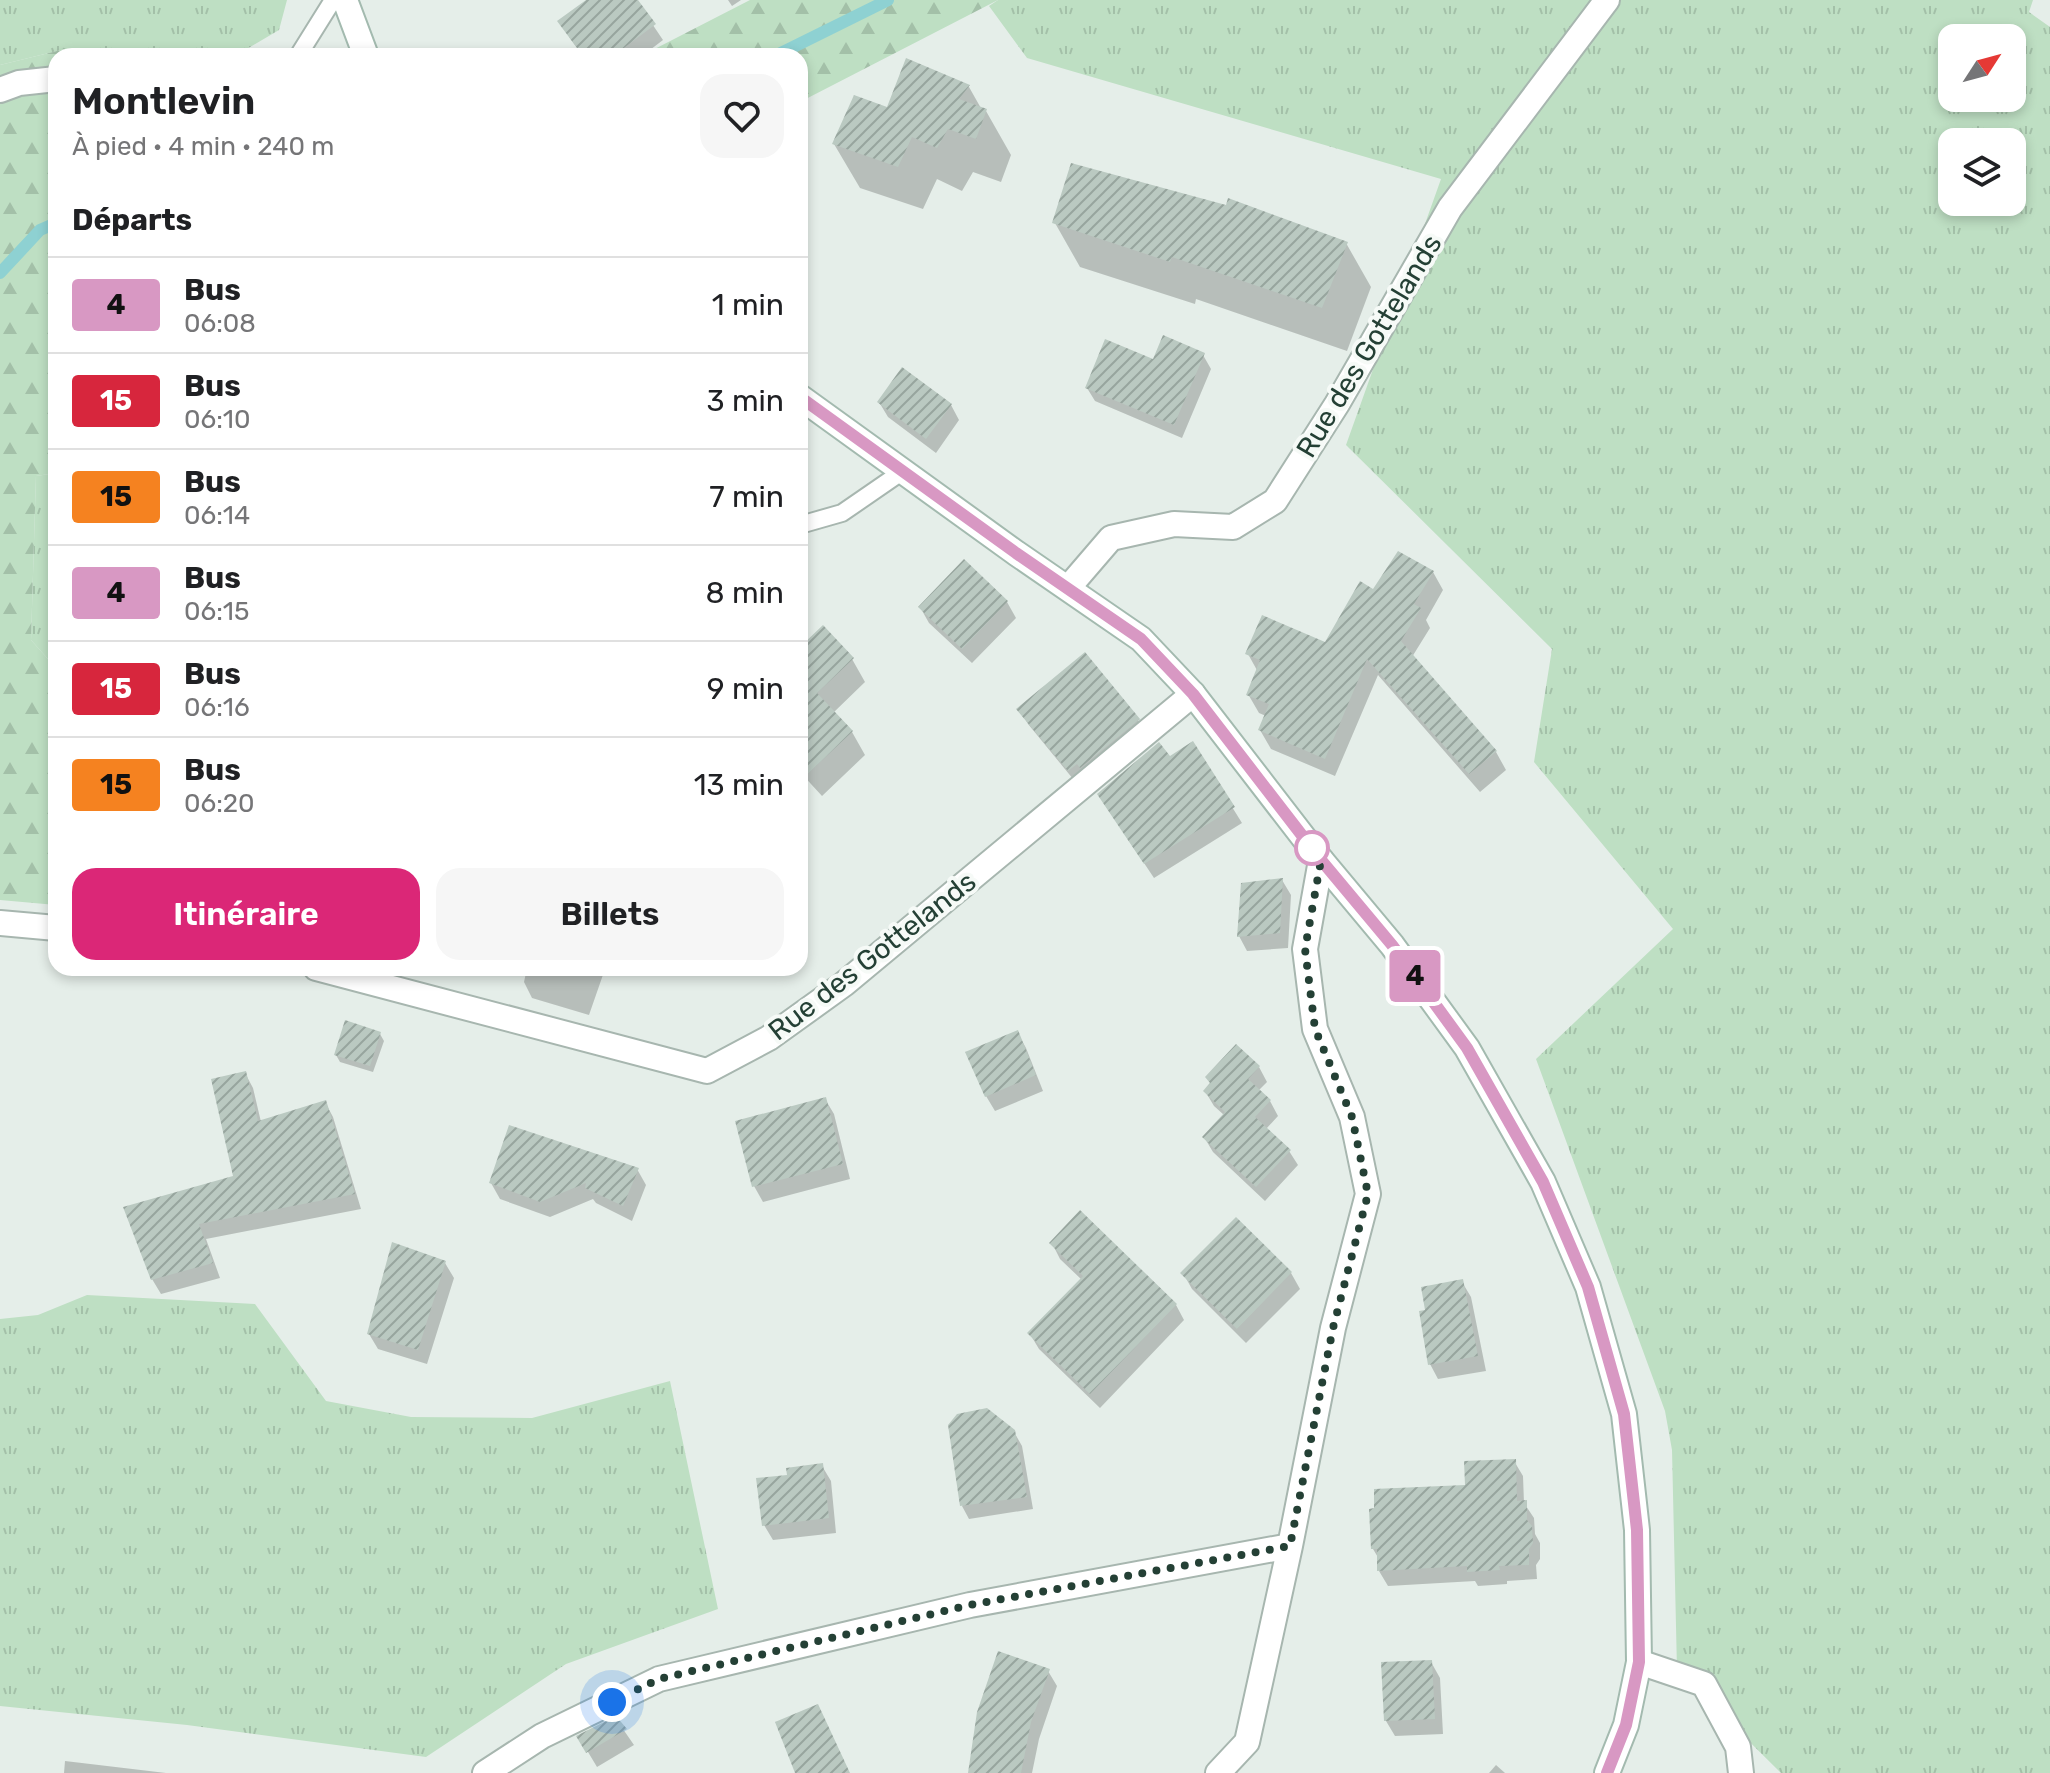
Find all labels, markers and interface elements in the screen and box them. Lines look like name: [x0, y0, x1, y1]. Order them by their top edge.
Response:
north arrow: [1938, 24, 2026, 112]
map controls: [1938, 24, 2026, 216]
button: heart: [700, 74, 784, 158]
text: Montlevin: [72, 78, 255, 124]
button: layers: [1938, 128, 2026, 216]
text: À pied · 4 min · 240 m: [72, 131, 334, 162]
text: Départs: [72, 202, 192, 238]
street label: Rue des Gottelands: [1289, 229, 1449, 463]
text: Bus: [184, 272, 241, 308]
text: 1 min: [712, 287, 784, 323]
text: 4: [106, 288, 126, 321]
text: 06:08: [184, 308, 256, 339]
text: Bus: [184, 368, 241, 404]
text: 3 min: [707, 383, 784, 419]
text: 15: [100, 384, 132, 417]
text: 06:10: [184, 404, 250, 435]
text: Bus: [184, 464, 241, 500]
text: 7 min: [709, 479, 784, 515]
text: 15: [100, 480, 132, 513]
text: 06:14: [184, 500, 250, 531]
text: Bus: [184, 560, 241, 596]
text: 8 min: [705, 575, 784, 611]
text: 4: [106, 576, 126, 609]
text: 06:15: [184, 596, 249, 627]
text: Bus: [184, 656, 241, 692]
text: 9 min: [707, 671, 784, 707]
text: 15: [100, 672, 132, 705]
text: 06:16: [184, 692, 250, 723]
text: Bus: [184, 752, 241, 788]
text: 13 min: [694, 767, 784, 803]
text: 15: [100, 768, 132, 801]
text: 06:20: [184, 788, 255, 819]
unlabelled marker: [1295, 831, 1329, 865]
street label: Rue des Gottelands: [762, 865, 982, 1047]
button: Itinéraire: [72, 868, 420, 960]
button: Billets: [436, 868, 784, 960]
line badge: 4: [1389, 950, 1441, 1002]
text: 4: [1405, 959, 1425, 992]
your location: [592, 1682, 632, 1722]

